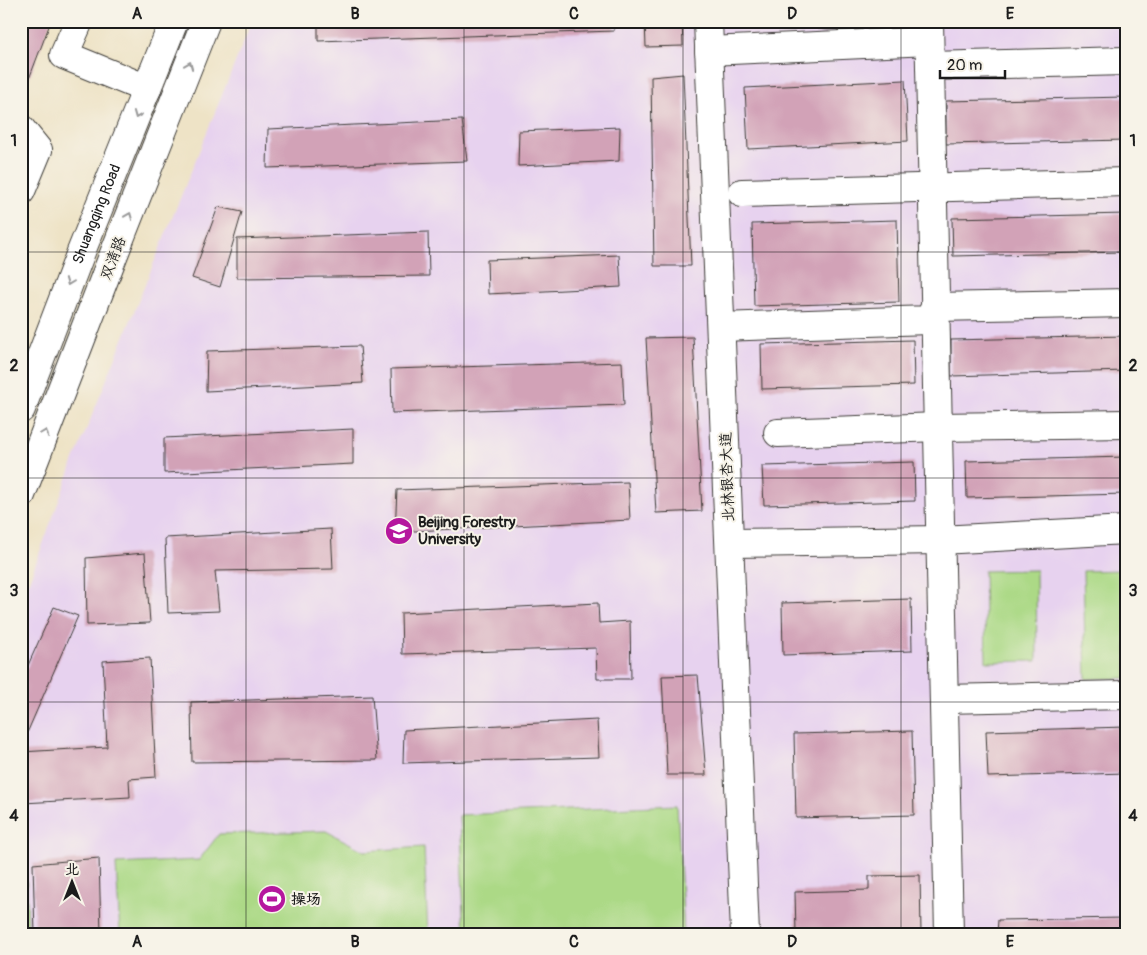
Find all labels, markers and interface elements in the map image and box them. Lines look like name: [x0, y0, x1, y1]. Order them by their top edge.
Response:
text: A: [132, 4, 143, 24]
text: B: [350, 4, 360, 24]
text: C: [569, 4, 579, 24]
text: D: [787, 4, 797, 24]
text: E: [1006, 4, 1015, 24]
scale bar: [940, 48, 1004, 80]
text: 20 m: [947, 56, 982, 75]
one-way arrow: [183, 61, 193, 70]
one-way arrow: [132, 110, 143, 119]
text: 1: [11, 131, 17, 151]
text: 1: [1130, 131, 1136, 151]
street label: Shuangqing Road: [68, 162, 125, 267]
one-way arrow: [123, 212, 133, 221]
street label: 双清路: [97, 234, 130, 283]
one-way arrow: [65, 277, 75, 286]
text: 2: [10, 356, 19, 376]
text: 2: [1129, 356, 1138, 376]
one-way arrow: [39, 429, 49, 438]
street label: 北林银杏大道: [716, 432, 739, 522]
place label: Beijing Forestry University: [418, 513, 516, 549]
school or university icon: Beijing Forestry University: [384, 516, 414, 546]
text: 3: [10, 581, 19, 601]
text: 3: [1129, 581, 1138, 601]
text: 4: [9, 806, 19, 826]
text: 4: [1128, 806, 1138, 826]
north arrow: [48, 858, 98, 908]
text: 北: [65, 861, 79, 878]
sports icon: 操场: [257, 884, 287, 914]
place label: 操场: [291, 890, 321, 909]
text: A: [132, 932, 143, 952]
text: B: [350, 932, 360, 952]
text: C: [569, 932, 579, 952]
text: D: [787, 932, 797, 952]
text: E: [1006, 932, 1015, 952]

